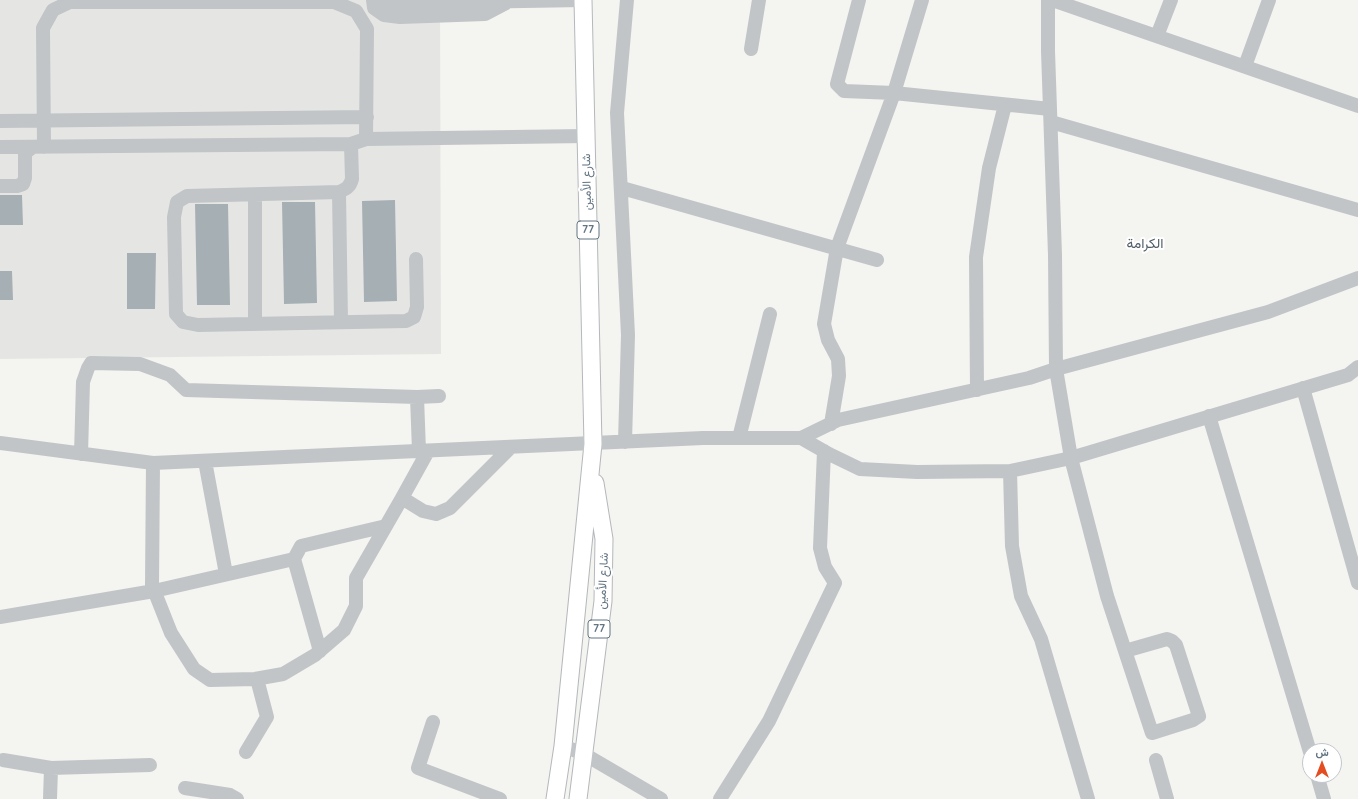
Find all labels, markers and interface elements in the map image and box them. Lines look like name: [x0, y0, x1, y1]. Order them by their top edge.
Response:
street label: شارع الأمين: [579, 153, 595, 211]
road number: 77: [577, 221, 599, 239]
district label: الكرامة: [1127, 236, 1163, 252]
street label: شارع الأمين: [594, 552, 612, 610]
road number: 77: [588, 620, 610, 638]
north arrow: [1302, 743, 1342, 783]
text: ش: [1315, 745, 1329, 759]

